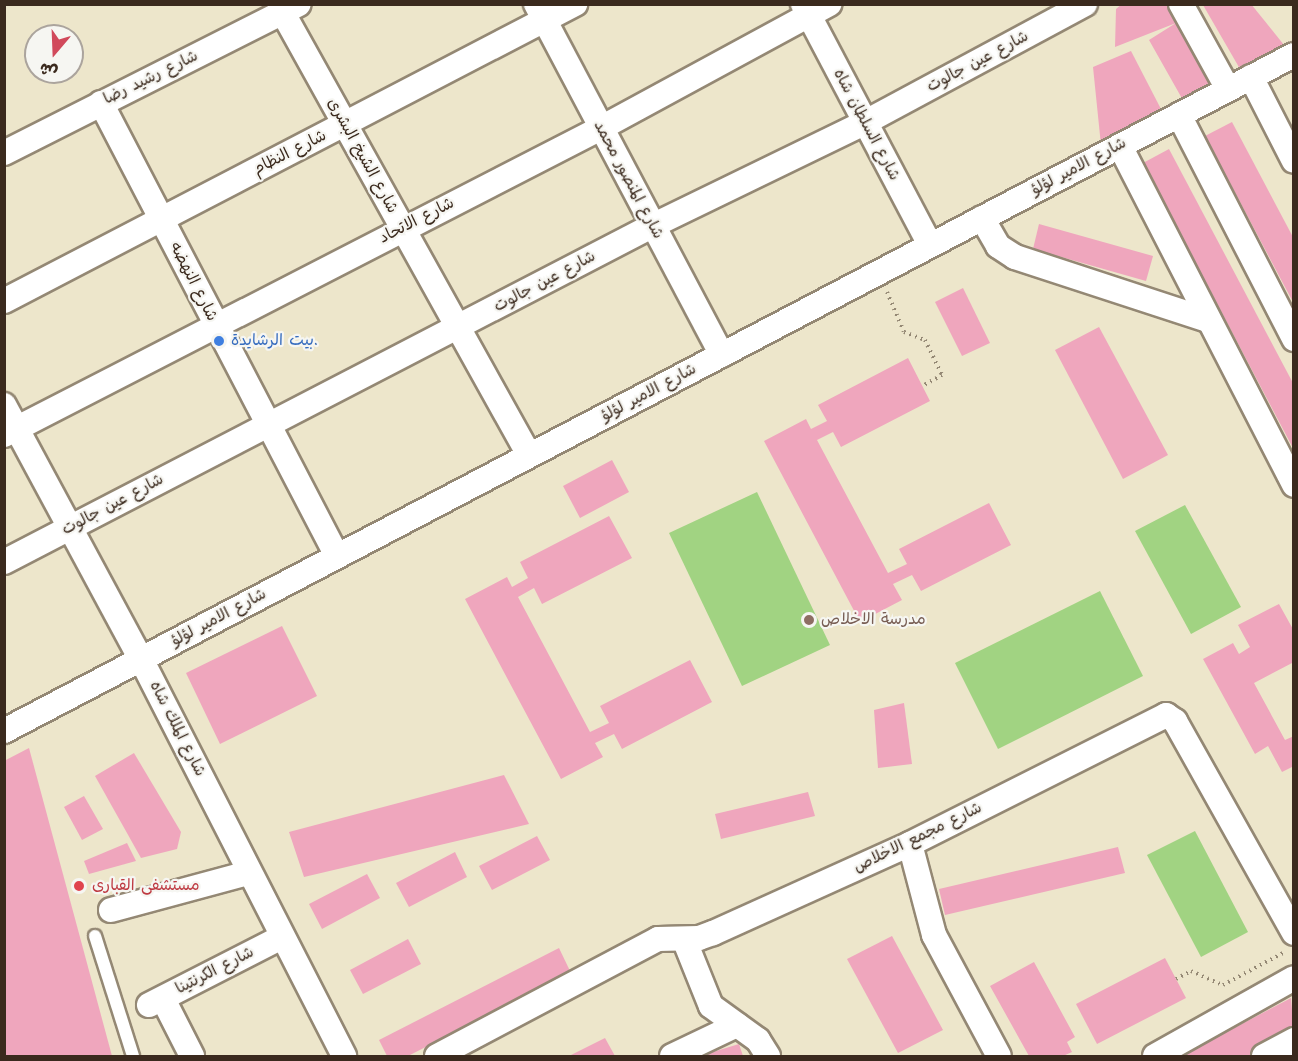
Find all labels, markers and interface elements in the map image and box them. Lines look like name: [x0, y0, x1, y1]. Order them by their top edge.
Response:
north arrow: [24, 24, 84, 84]
street label: شارع عين جالوت: [924, 27, 1032, 97]
street label: شارع رشيد رضا: [101, 47, 201, 109]
text: ش: [36, 55, 61, 84]
street label: شارع السلطان شاه: [829, 66, 903, 184]
street label: شارع الشيخ البشرى: [322, 95, 402, 217]
street label: شارع المنصور محمد: [589, 118, 667, 242]
street label: شارع النظام: [250, 126, 330, 180]
street label: شارع الامير لؤلؤ: [1028, 134, 1130, 200]
street label: شارع الاتحاد: [376, 194, 458, 248]
street label: شارع النهضه: [165, 239, 221, 325]
street label: شارع عين جالوت: [491, 247, 599, 317]
place label: بيت الرشايدة.: [231, 331, 318, 351]
marker: بيت الرشايدة.: [212, 334, 226, 348]
street label: شارع الامير لؤلؤ: [598, 360, 700, 426]
street label: شارع عين جالوت: [59, 470, 167, 540]
street label: شارع الامير لؤلؤ: [168, 585, 270, 651]
place label: مدرسة الاخلاص: [821, 610, 926, 630]
marker: مدرسة الاخلاص: [802, 613, 816, 627]
street label: شارع الملك شاه: [145, 678, 209, 780]
street label: شارع مجمع الاخلاص: [851, 799, 985, 877]
place label: مستشفى القبارى: [92, 876, 200, 896]
marker: مستشفى القبارى: [70, 877, 88, 895]
street label: شارع الكرنتينا: [173, 943, 257, 999]

